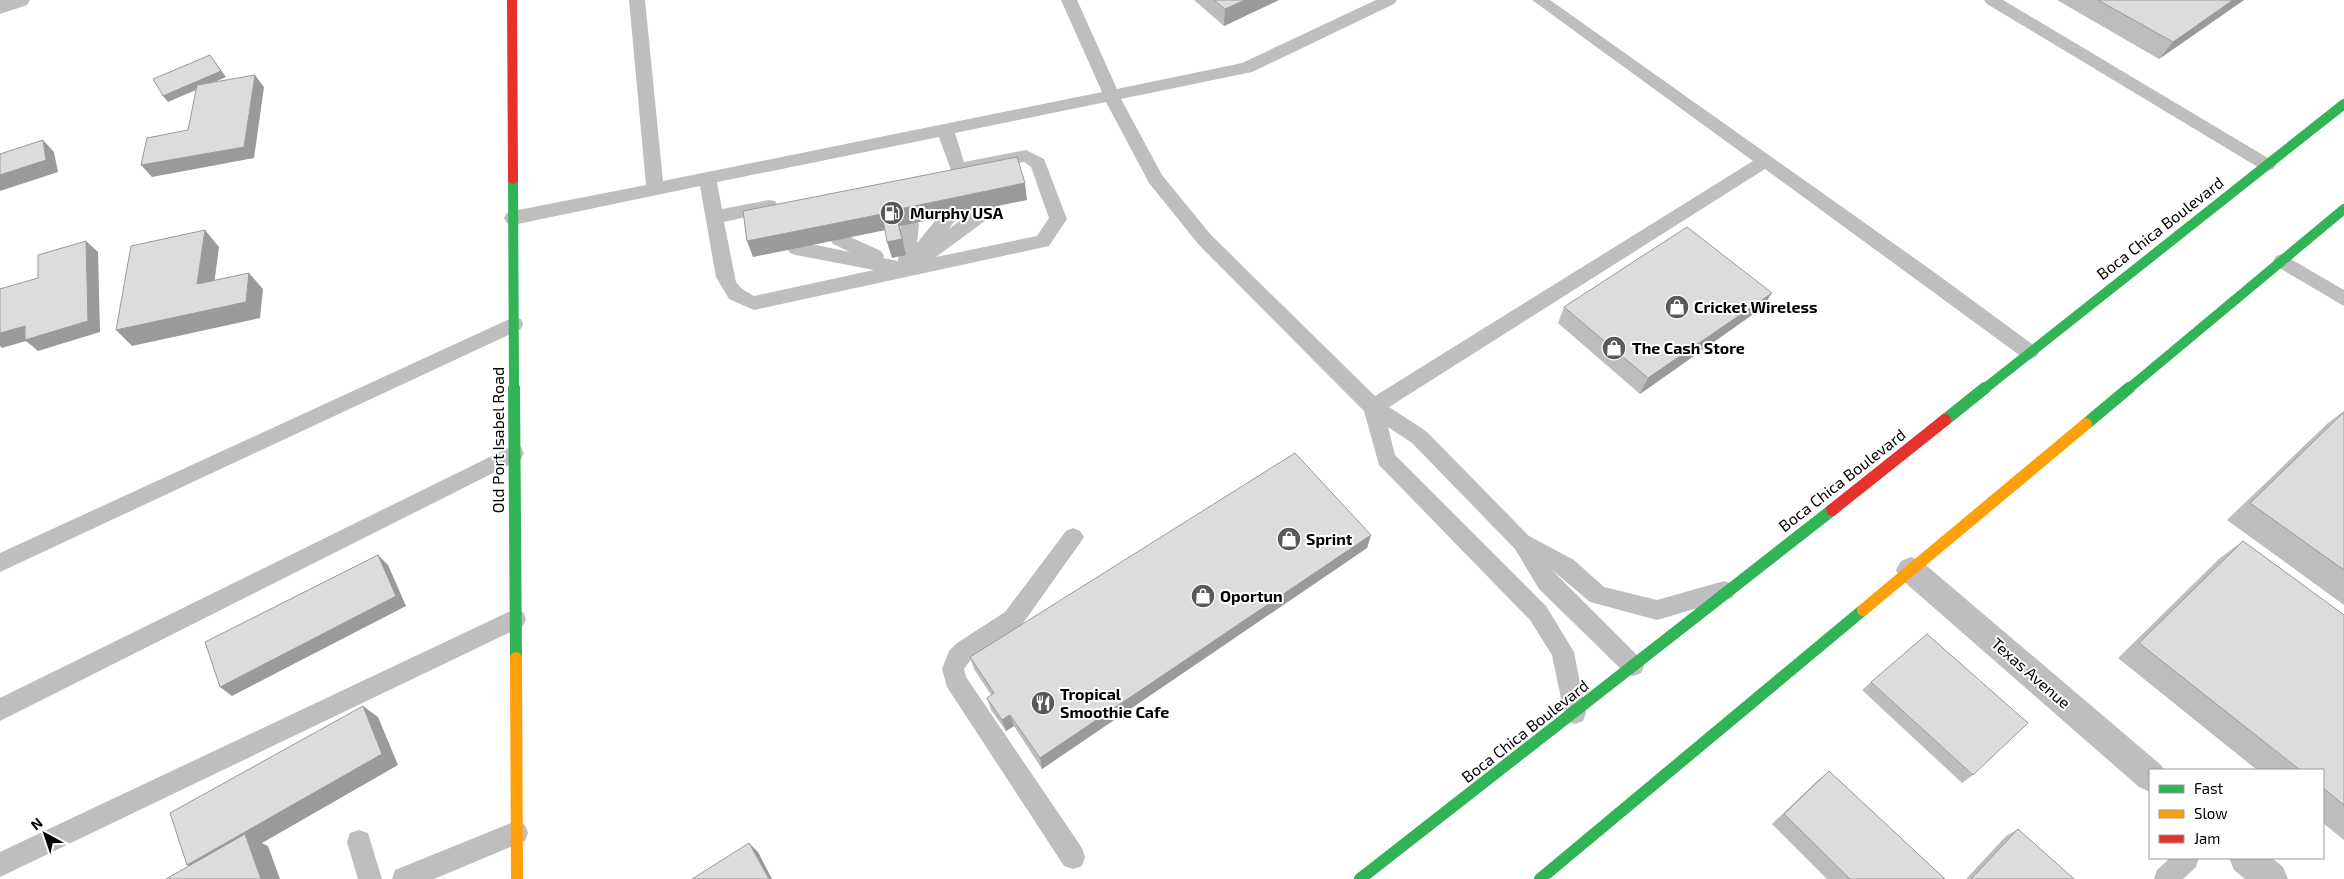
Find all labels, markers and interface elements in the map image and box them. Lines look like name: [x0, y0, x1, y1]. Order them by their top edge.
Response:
street label: Boca Chica Boulevard: [2092, 172, 2227, 283]
fuel station icon: Murphy USA: [879, 200, 905, 226]
place label: Murphy USA: [910, 203, 1004, 223]
shop icon: Cricket Wireless: [1664, 294, 1690, 320]
place label: Cricket Wireless: [1694, 297, 1817, 316]
shop icon: The Cash Store: [1601, 335, 1627, 361]
place label: The Cash Store: [1632, 338, 1745, 357]
street label: Old Port Isabel Road: [488, 367, 507, 513]
street label: Boca Chica Boulevard: [1774, 424, 1909, 535]
shop icon: Sprint: [1276, 526, 1302, 552]
place label: Sprint: [1306, 529, 1353, 548]
shop icon: Oportun: [1190, 583, 1216, 609]
place label: Oportun: [1220, 586, 1283, 605]
street label: Texas Avenue: [1988, 633, 2075, 712]
street label: Boca Chica Boulevard: [1457, 675, 1592, 786]
place label: Tropical Smoothie Cafe: [1060, 684, 1169, 721]
restaurant icon: Tropical Smoothie Cafe: [1030, 690, 1056, 716]
legend: [2149, 769, 2324, 859]
text: Fast: [2194, 779, 2224, 797]
text: Slow: [2194, 804, 2228, 822]
north arrow: [20, 809, 70, 859]
text: N: [27, 814, 46, 833]
text: Jam: [2194, 829, 2220, 847]

